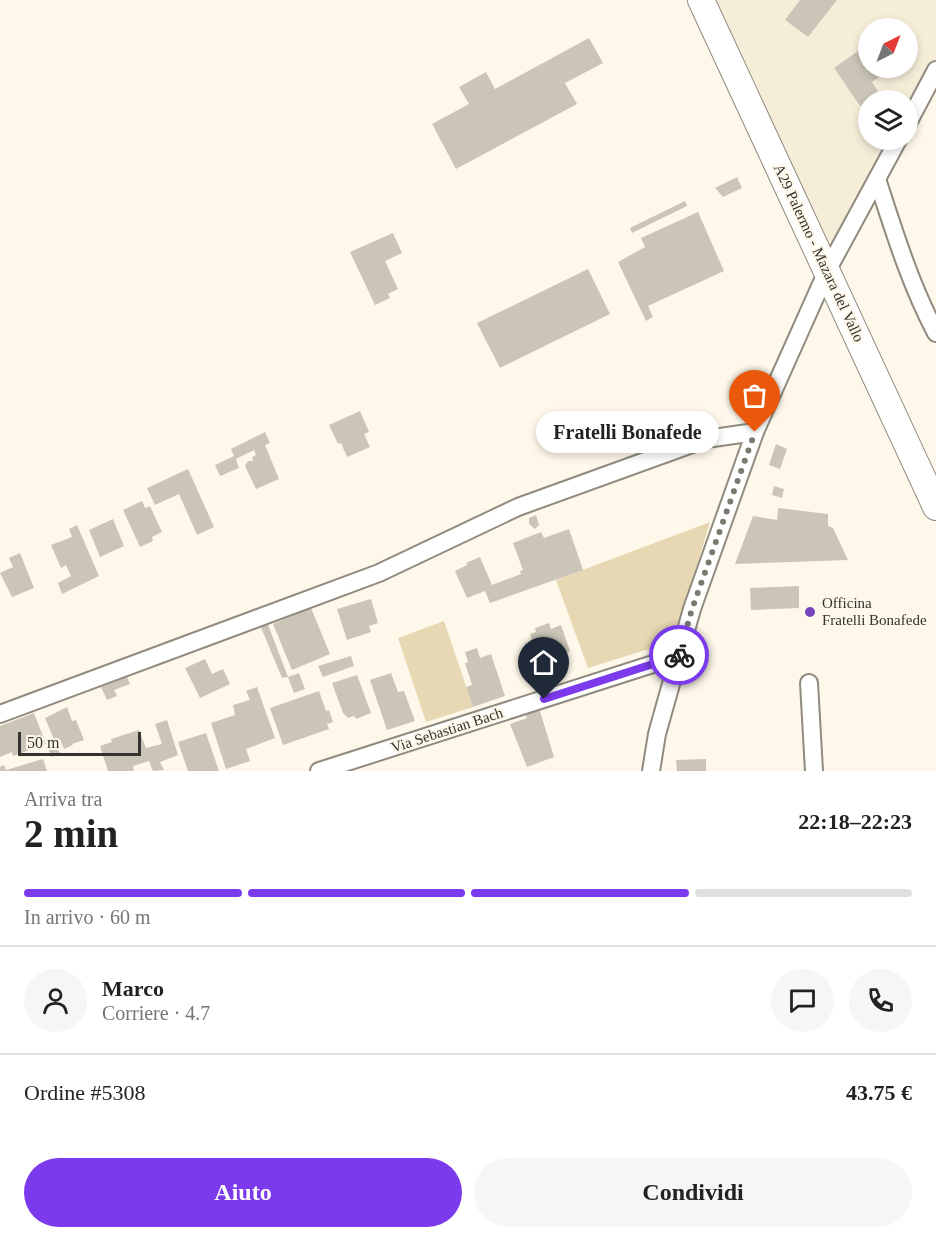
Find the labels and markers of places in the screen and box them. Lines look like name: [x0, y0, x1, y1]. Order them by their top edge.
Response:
pin: [729, 370, 780, 432]
callout: Fratelli Bonafede: [536, 411, 719, 453]
place label: Officina Fratelli Bonafede: [822, 595, 927, 628]
marker: Officina Fratelli Bonafede: [803, 605, 817, 619]
pin: [518, 637, 569, 699]

